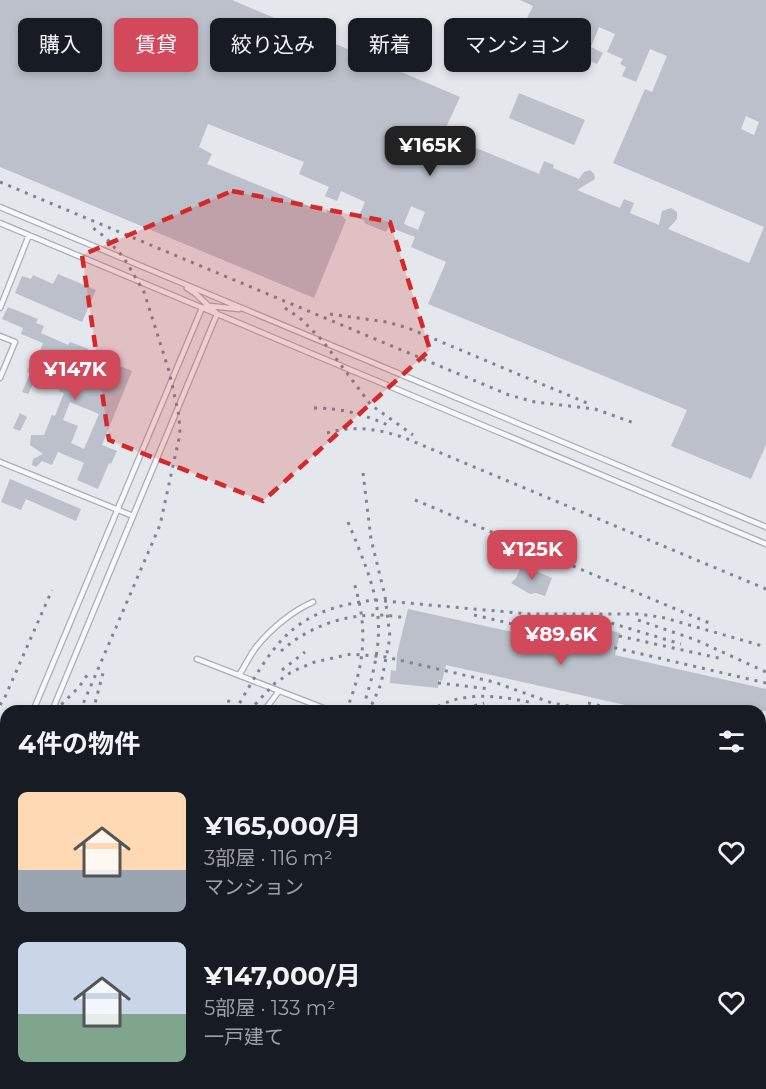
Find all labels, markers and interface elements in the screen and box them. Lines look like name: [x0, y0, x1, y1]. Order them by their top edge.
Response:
chip: 購入: [18, 18, 102, 72]
chip: 賃貸: [114, 18, 198, 72]
chip: 絞り込み: [210, 18, 336, 72]
chip: 新着: [348, 18, 432, 72]
chip: マンション: [444, 18, 591, 72]
pin: ¥165K: [388, 126, 472, 177]
text: ¥165K: [399, 133, 461, 157]
pin: ¥147K: [33, 350, 117, 401]
text: ¥147K: [43, 357, 107, 381]
pin: ¥125K: [490, 530, 574, 581]
text: ¥125K: [501, 537, 563, 561]
pin: ¥89.6K: [512, 615, 610, 666]
text: ¥89.6K: [525, 622, 597, 646]
icon: filters: [715, 725, 748, 758]
text: 4件の物件: [18, 728, 140, 760]
text: ¥165,000/月: [204, 810, 361, 842]
icon: home: [66, 816, 138, 888]
icon: heart: [715, 836, 748, 869]
text: 3部屋 · 116 m²: [204, 846, 332, 870]
text: マンション: [204, 875, 304, 899]
text: ¥147,000/月: [204, 960, 361, 992]
icon: home: [66, 966, 138, 1038]
icon: heart: [715, 986, 748, 1019]
text: 5部屋 · 133 m²: [204, 996, 336, 1020]
text: 一戸建て: [204, 1025, 284, 1049]

